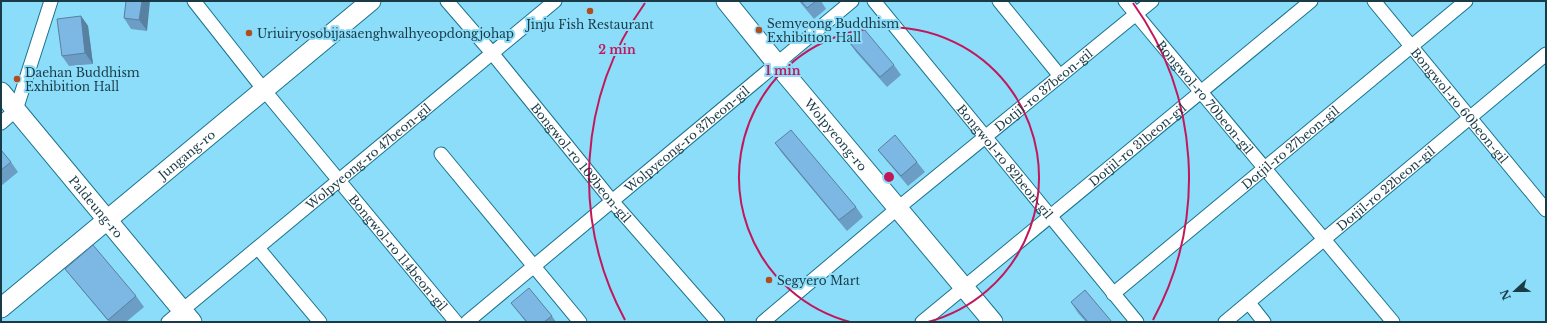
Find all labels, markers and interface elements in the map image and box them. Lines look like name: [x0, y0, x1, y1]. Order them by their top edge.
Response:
marker: Jinju Fish Restaurant: [585, 6, 595, 16]
place label: Semyeong Buddhism Exhibition Hall: [767, 16, 899, 45]
place label: Jinju Fish Restaurant: [524, 17, 654, 32]
marker: Semyeong Buddhism Exhibition Hall: [754, 25, 764, 35]
place label: Uriuiryosobijasaenghwalhyeopdongjohap: [257, 26, 514, 41]
marker: Uriuiryosobijasaenghwalhyeopdongjohap: [244, 28, 254, 38]
street label: Bongwol-ro 70beon-gil: [1154, 37, 1257, 157]
text: 2 min: [598, 42, 636, 57]
street label: Dotjil-ro 37beon-gil: [991, 45, 1095, 134]
street label: Bongwol-ro 60beon-gil: [1408, 45, 1512, 166]
text: 1 min: [766, 63, 801, 78]
place label: Daehan Buddhism Exhibition Hall: [25, 65, 140, 94]
marker: Daehan Buddhism Exhibition Hall: [12, 74, 22, 84]
street label: Wolpyeong-ro 37beon-gil: [620, 82, 752, 196]
street label: Wolpyeong-ro: [801, 95, 871, 174]
street label: Wolpyeong-ro 47beon-gil: [302, 100, 434, 213]
street label: Bongwol-ro 102beon-gil: [528, 100, 635, 225]
street label: Dotjil-ro 31beon-gil: [1086, 100, 1189, 189]
street label: Bongwol-ro 82beon-gil: [954, 101, 1056, 221]
street label: Dotjil-ro 27beon-gil: [1238, 102, 1342, 192]
street label: Jungang-ro: [154, 126, 218, 183]
street label: Dotjil-ro 22beon-gil: [1333, 143, 1438, 233]
centre of rings: [882, 170, 896, 184]
street label: Paldeung-ro: [66, 173, 126, 241]
street label: Bongwol-ro 114beon-gil: [346, 191, 451, 314]
north arrow: [1495, 271, 1535, 311]
place label: Segyero Mart: [777, 273, 860, 288]
marker: Segyero Mart: [764, 275, 774, 285]
text: N: [1497, 287, 1514, 302]

